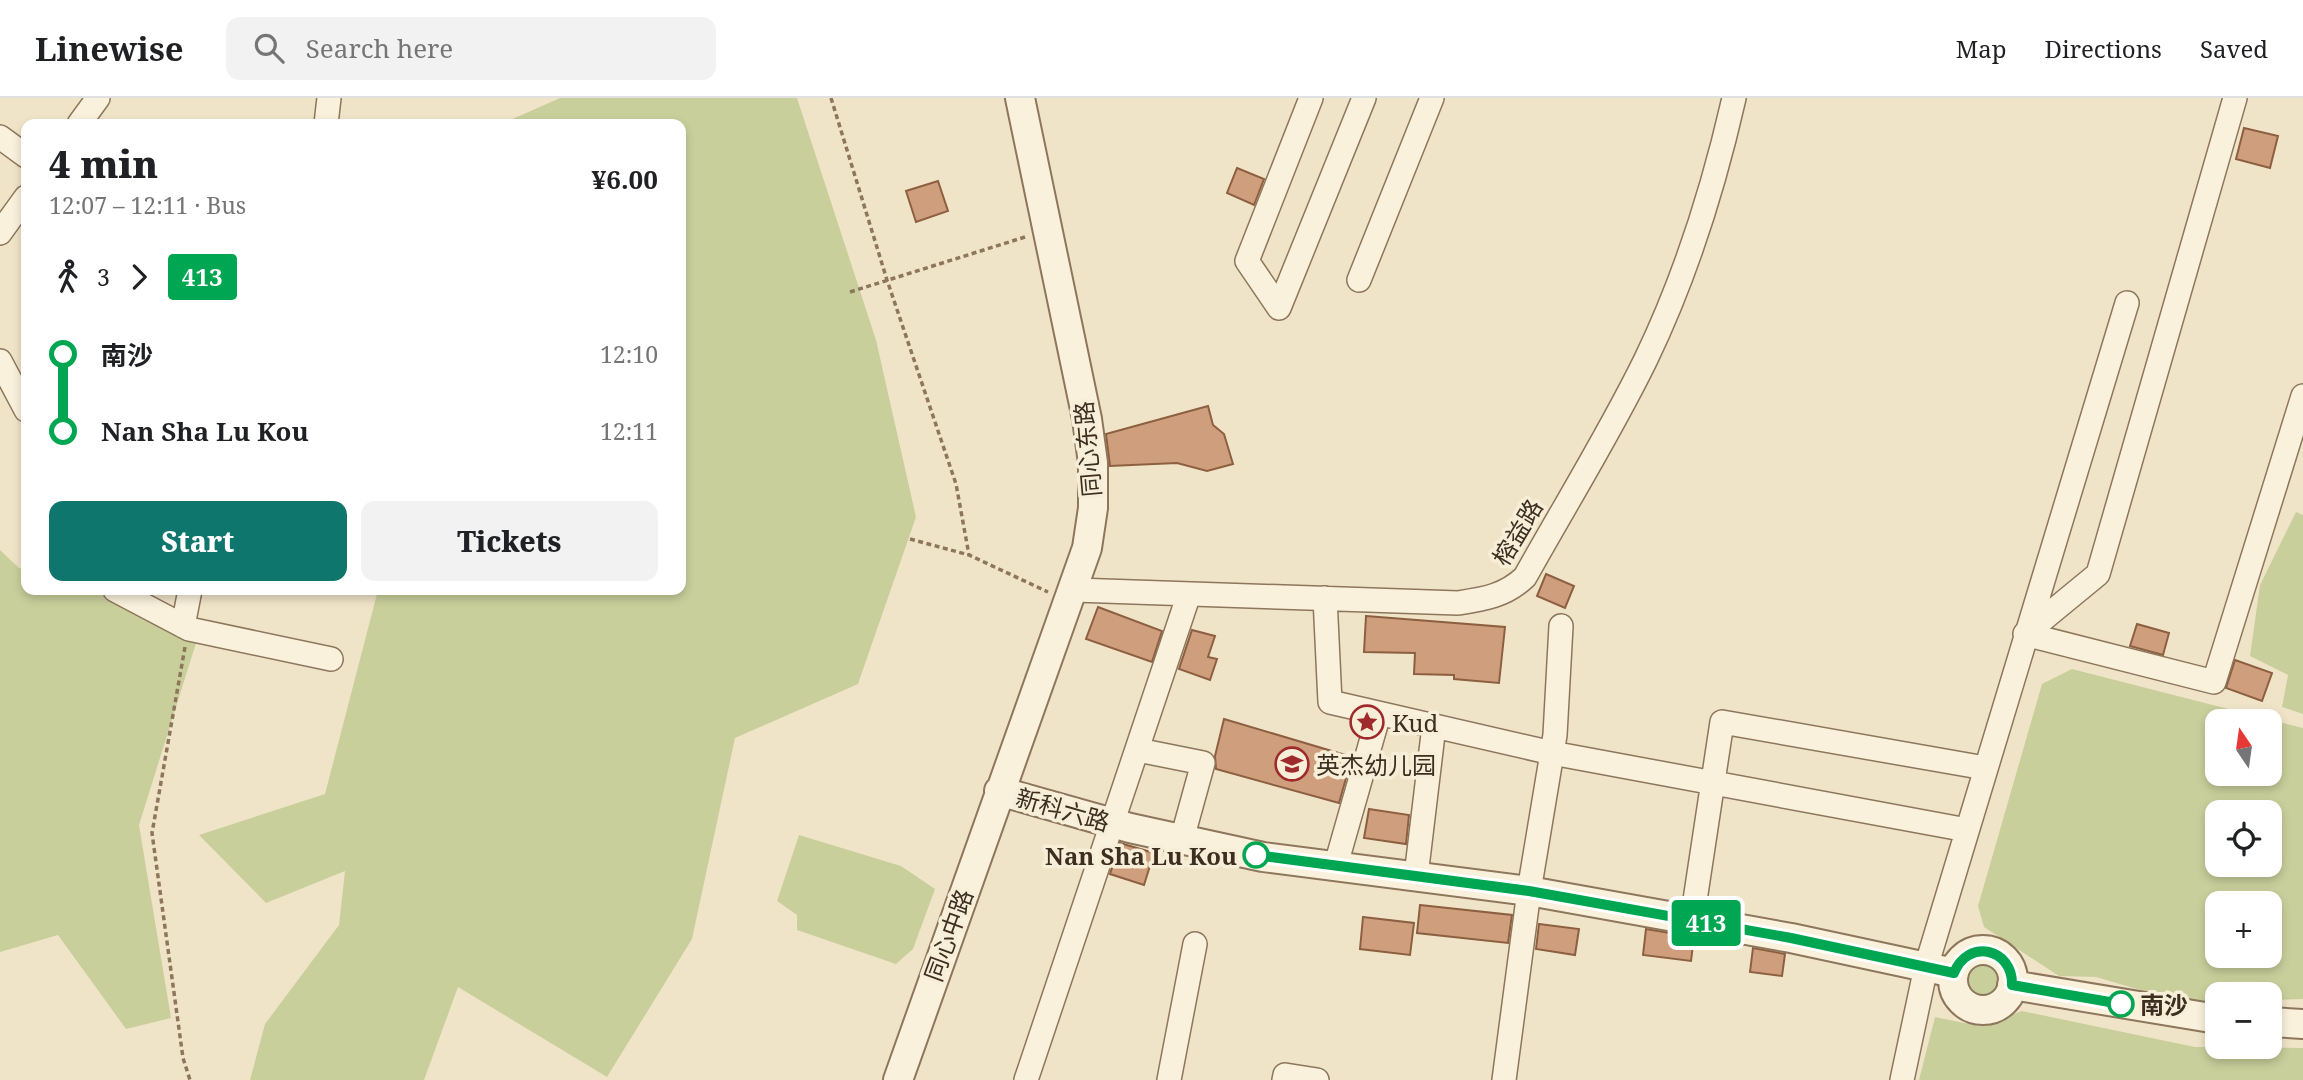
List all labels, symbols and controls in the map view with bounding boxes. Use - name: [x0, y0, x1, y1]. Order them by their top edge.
- search box: [226, 17, 716, 80]
- text: Linewise: [35, 26, 184, 71]
- icon: search: [250, 29, 288, 67]
- text: Search here: [306, 30, 453, 66]
- text: Map: [1956, 32, 2007, 65]
- text: Directions: [2045, 32, 2162, 65]
- text: Saved: [2200, 32, 2268, 65]
- text: 4 min: [49, 137, 158, 189]
- text: ¥6.00: [592, 161, 658, 197]
- text: 12:07 – 12:11 · Bus: [49, 189, 246, 221]
- icon: walk: [49, 258, 87, 296]
- icon: forward: [120, 258, 158, 296]
- text: 413: [182, 260, 223, 293]
- text: 3: [97, 261, 110, 293]
- text: 南沙: [101, 337, 153, 373]
- text: 12:10: [600, 338, 658, 370]
- street label: 同心东路: [1066, 400, 1108, 498]
- text: Nan Sha Lu Kou: [101, 413, 309, 449]
- text: 12:11: [600, 415, 658, 447]
- street label: 榕益路: [1484, 493, 1550, 571]
- button: Start: [49, 501, 347, 581]
- button: Tickets: [361, 501, 658, 581]
- place icon: Kud: [1348, 703, 1386, 741]
- place label: Kud: [1392, 706, 1439, 739]
- north arrow: [2205, 709, 2282, 786]
- map controls: [2205, 709, 2282, 1059]
- school or university icon: 英杰幼儿园: [1273, 745, 1311, 783]
- place label: 英杰幼儿园: [1316, 748, 1436, 781]
- street label: 新科六路: [1012, 780, 1114, 838]
- button: locate: [2205, 800, 2282, 877]
- place label: Nan Sha Lu Kou: [1045, 839, 1237, 872]
- marker: Nan Sha Lu Kou: [1243, 842, 1269, 868]
- street label: 同心中路: [916, 884, 980, 986]
- button: +: [2205, 891, 2282, 968]
- line badge: 413: [1666, 900, 1746, 946]
- text: 413: [1686, 906, 1726, 939]
- button: −: [2205, 982, 2282, 1059]
- place label: 南沙: [2140, 988, 2188, 1021]
- marker: 南沙: [2108, 991, 2134, 1017]

